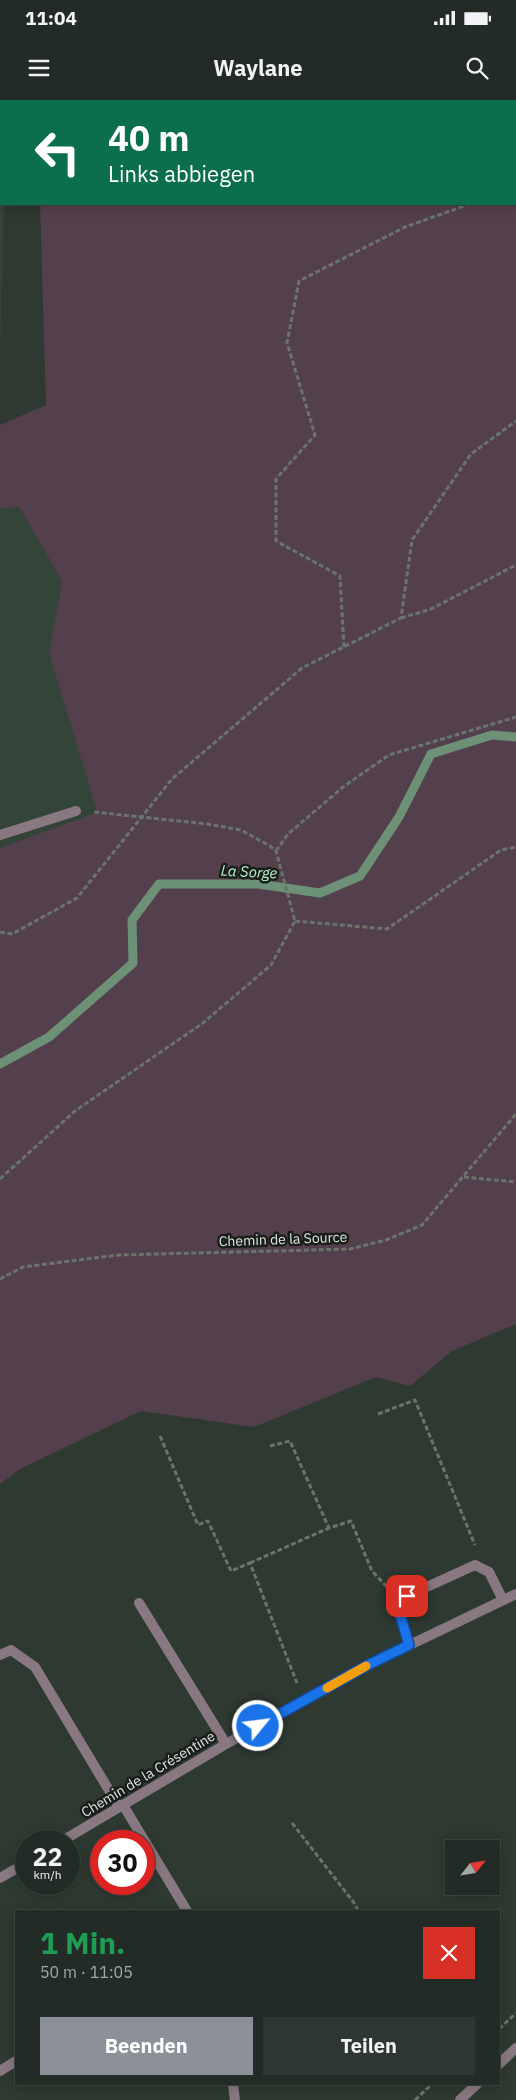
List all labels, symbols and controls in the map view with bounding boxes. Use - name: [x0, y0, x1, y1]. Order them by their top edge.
- text: 11:04: [25, 6, 77, 30]
- text: Waylane: [213, 53, 303, 82]
- icon: menu: [25, 54, 53, 82]
- icon: search: [463, 54, 491, 82]
- text: 40 m: [108, 115, 190, 161]
- icon: left: [25, 120, 90, 185]
- text: Links abbiegen: [108, 159, 255, 188]
- water label: La Sorge: [220, 861, 278, 882]
- street label: Chemin de la Source: [218, 1228, 348, 1250]
- pin: [386, 1575, 428, 1617]
- icon: arrive: [393, 1582, 421, 1610]
- position arrow: [231, 1699, 283, 1751]
- street label: Chemin de la Crésentine: [78, 1727, 218, 1821]
- speed limit sign: 30: [90, 1830, 155, 1895]
- text: 22: [32, 1840, 63, 1873]
- north arrow: [445, 1840, 500, 1895]
- map controls: [445, 1840, 500, 1895]
- text: km/h: [33, 1867, 62, 1882]
- text: 1 Min.: [40, 1923, 125, 1962]
- button: close: [423, 1927, 475, 1979]
- text: 50 m · 11:05: [40, 1962, 133, 1982]
- button: Beenden: [40, 2017, 253, 2075]
- button: Teilen: [263, 2017, 475, 2075]

